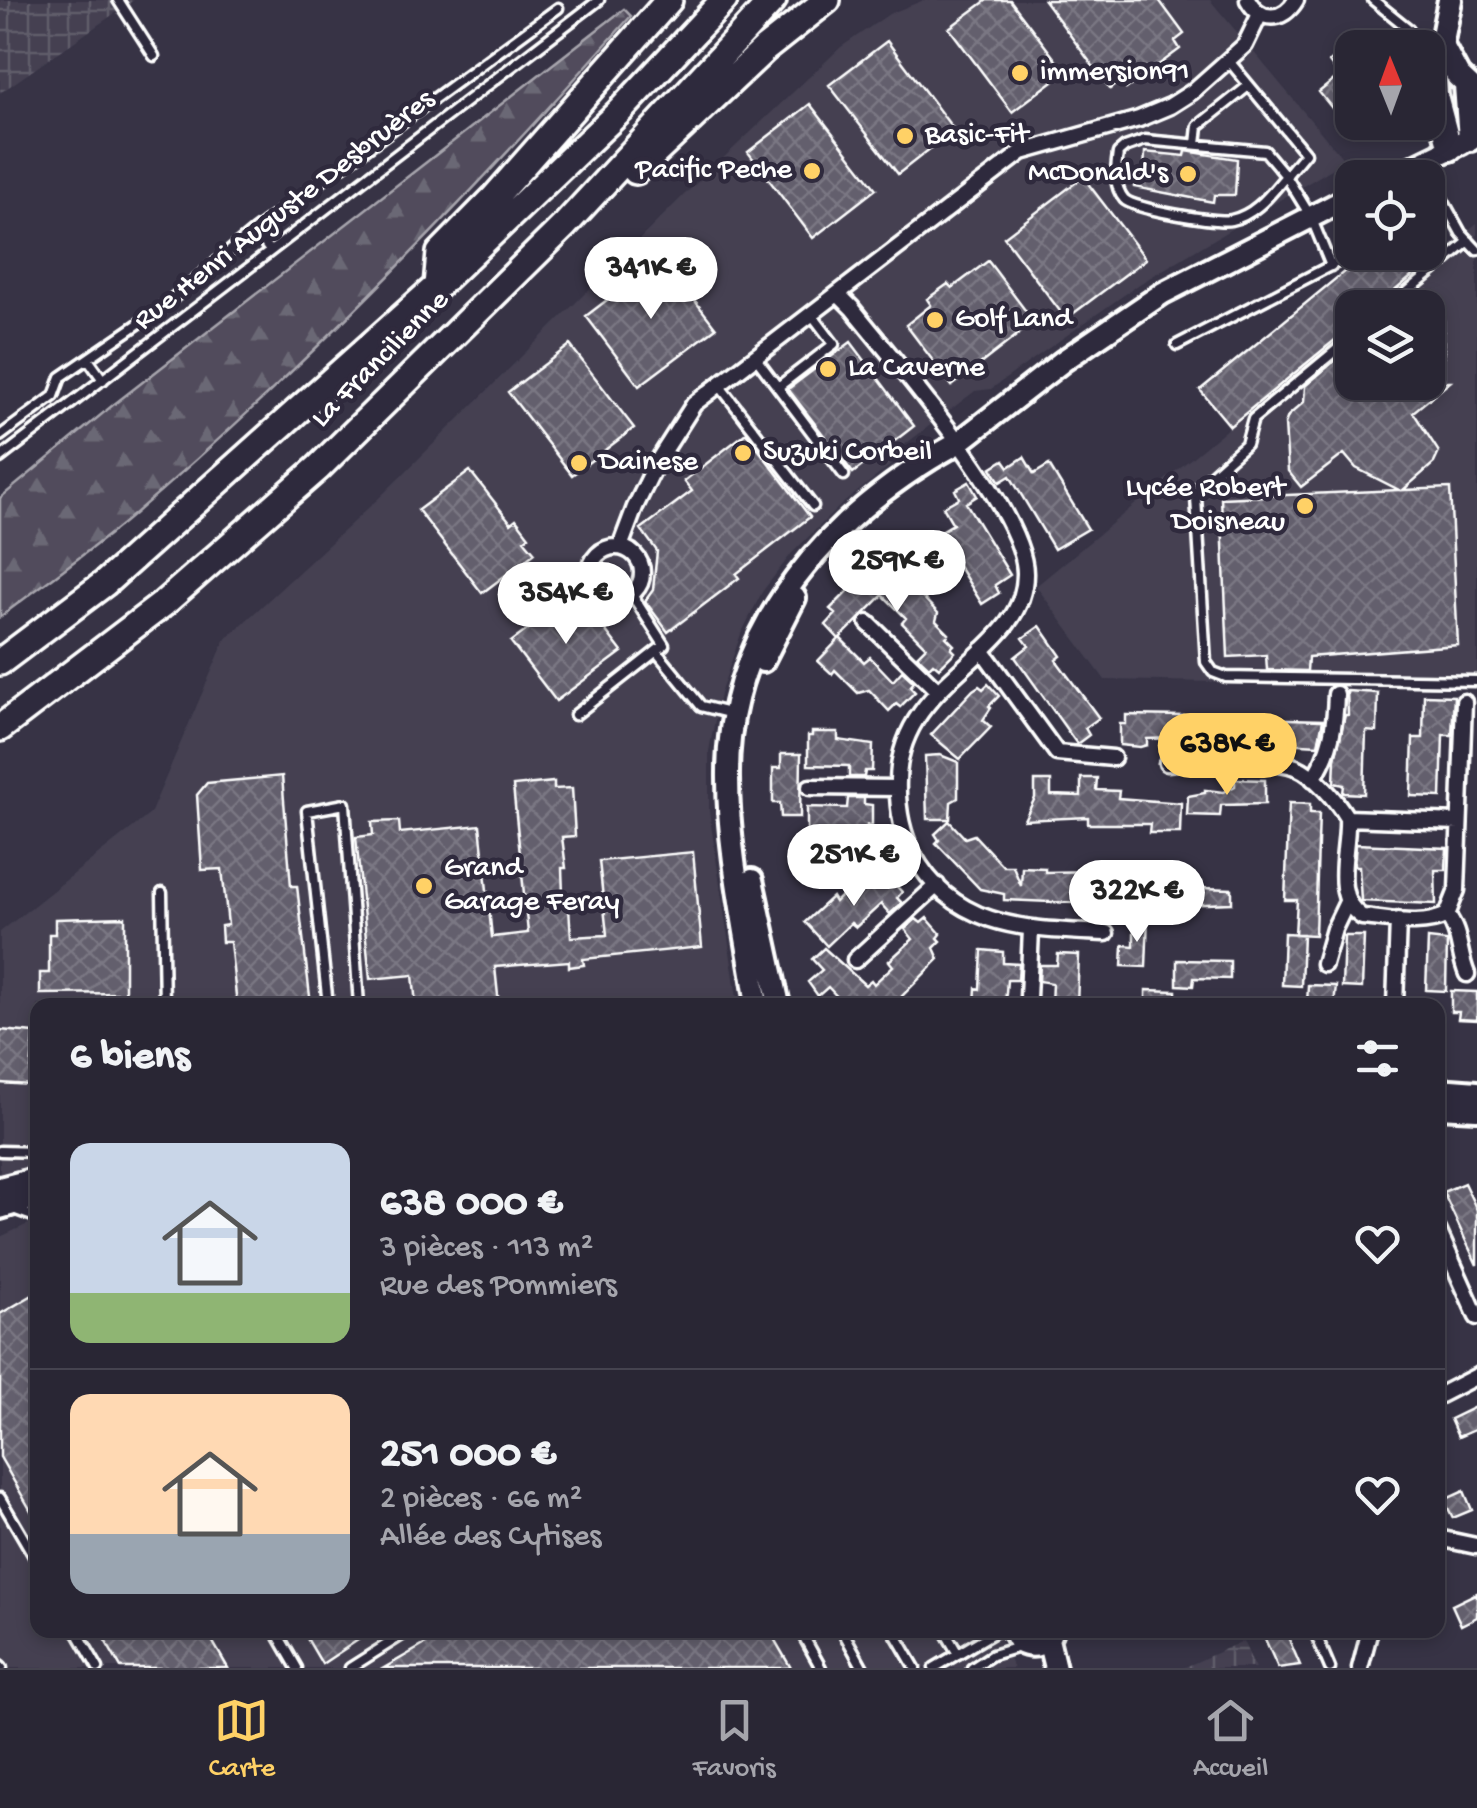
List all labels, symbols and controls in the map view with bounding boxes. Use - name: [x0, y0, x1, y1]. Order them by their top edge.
- north arrow: [1335, 30, 1445, 140]
- map controls: [1335, 30, 1445, 400]
- place label: immersion91: [1040, 56, 1190, 91]
- marker: immersion91: [1009, 62, 1031, 84]
- street label: Rue Henri Auguste Desbruères: [128, 82, 443, 339]
- place label: Basic-Fit: [924, 119, 1031, 154]
- marker: Basic-Fit: [894, 125, 916, 147]
- place label: Pacific Peche: [634, 154, 793, 189]
- place label: McDonald's: [1028, 157, 1169, 192]
- marker: Pacific Peche: [801, 160, 823, 182]
- button: locate: [1335, 160, 1445, 270]
- marker: McDonald's: [1177, 163, 1199, 185]
- pin: 341K €: [570, 237, 732, 322]
- text: 341K €: [607, 250, 695, 288]
- street label: La Francilienne: [305, 283, 458, 436]
- button: layers: [1335, 290, 1445, 400]
- place label: Golf Land: [955, 303, 1074, 338]
- marker: Golf Land: [924, 309, 946, 331]
- place label: La Caverne: [848, 352, 985, 387]
- marker: La Caverne: [817, 358, 839, 380]
- place label: Suzuki Corbeil: [763, 436, 932, 471]
- marker: Suzuki Corbeil: [732, 442, 754, 464]
- place label: Dainese: [597, 446, 698, 481]
- marker: Dainese: [568, 452, 590, 474]
- place label: Lycée Robert Doisneau: [1126, 472, 1288, 541]
- marker: Lycée Robert Doisneau: [1294, 495, 1316, 517]
- pin: 259K €: [816, 530, 978, 615]
- text: 259K €: [851, 543, 943, 581]
- pin: 354K €: [485, 562, 647, 647]
- text: 354K €: [520, 575, 612, 613]
- pin: 638K €: [1146, 713, 1308, 798]
- text: 638K €: [1180, 726, 1274, 764]
- pin: 251K €: [773, 824, 935, 909]
- text: 251K €: [809, 837, 899, 875]
- place label: Grand Garage Feray: [444, 852, 620, 921]
- pin: 322K €: [1056, 860, 1218, 945]
- text: 322K €: [1091, 873, 1183, 911]
- marker: Grand Garage Feray: [413, 875, 435, 897]
- icon: filters: [1350, 1031, 1405, 1086]
- text: 6 biens: [70, 1034, 190, 1083]
- text: 638 000 €: [380, 1181, 563, 1230]
- icon: home: [150, 1183, 270, 1303]
- icon: heart: [1350, 1216, 1405, 1271]
- text: 3 pièces · 113 m²: [380, 1230, 593, 1268]
- text: Rue des Pommiers: [380, 1268, 617, 1306]
- text: 251 000 €: [380, 1432, 556, 1481]
- icon: home: [150, 1434, 270, 1554]
- icon: heart: [1350, 1467, 1405, 1522]
- text: 2 pièces · 66 m²: [380, 1481, 582, 1519]
- text: Allée des Cytises: [380, 1519, 601, 1557]
- tab: Carte: [209, 1693, 275, 1786]
- tab: Favoris: [693, 1693, 776, 1786]
- tab: Accueil: [1193, 1693, 1268, 1786]

